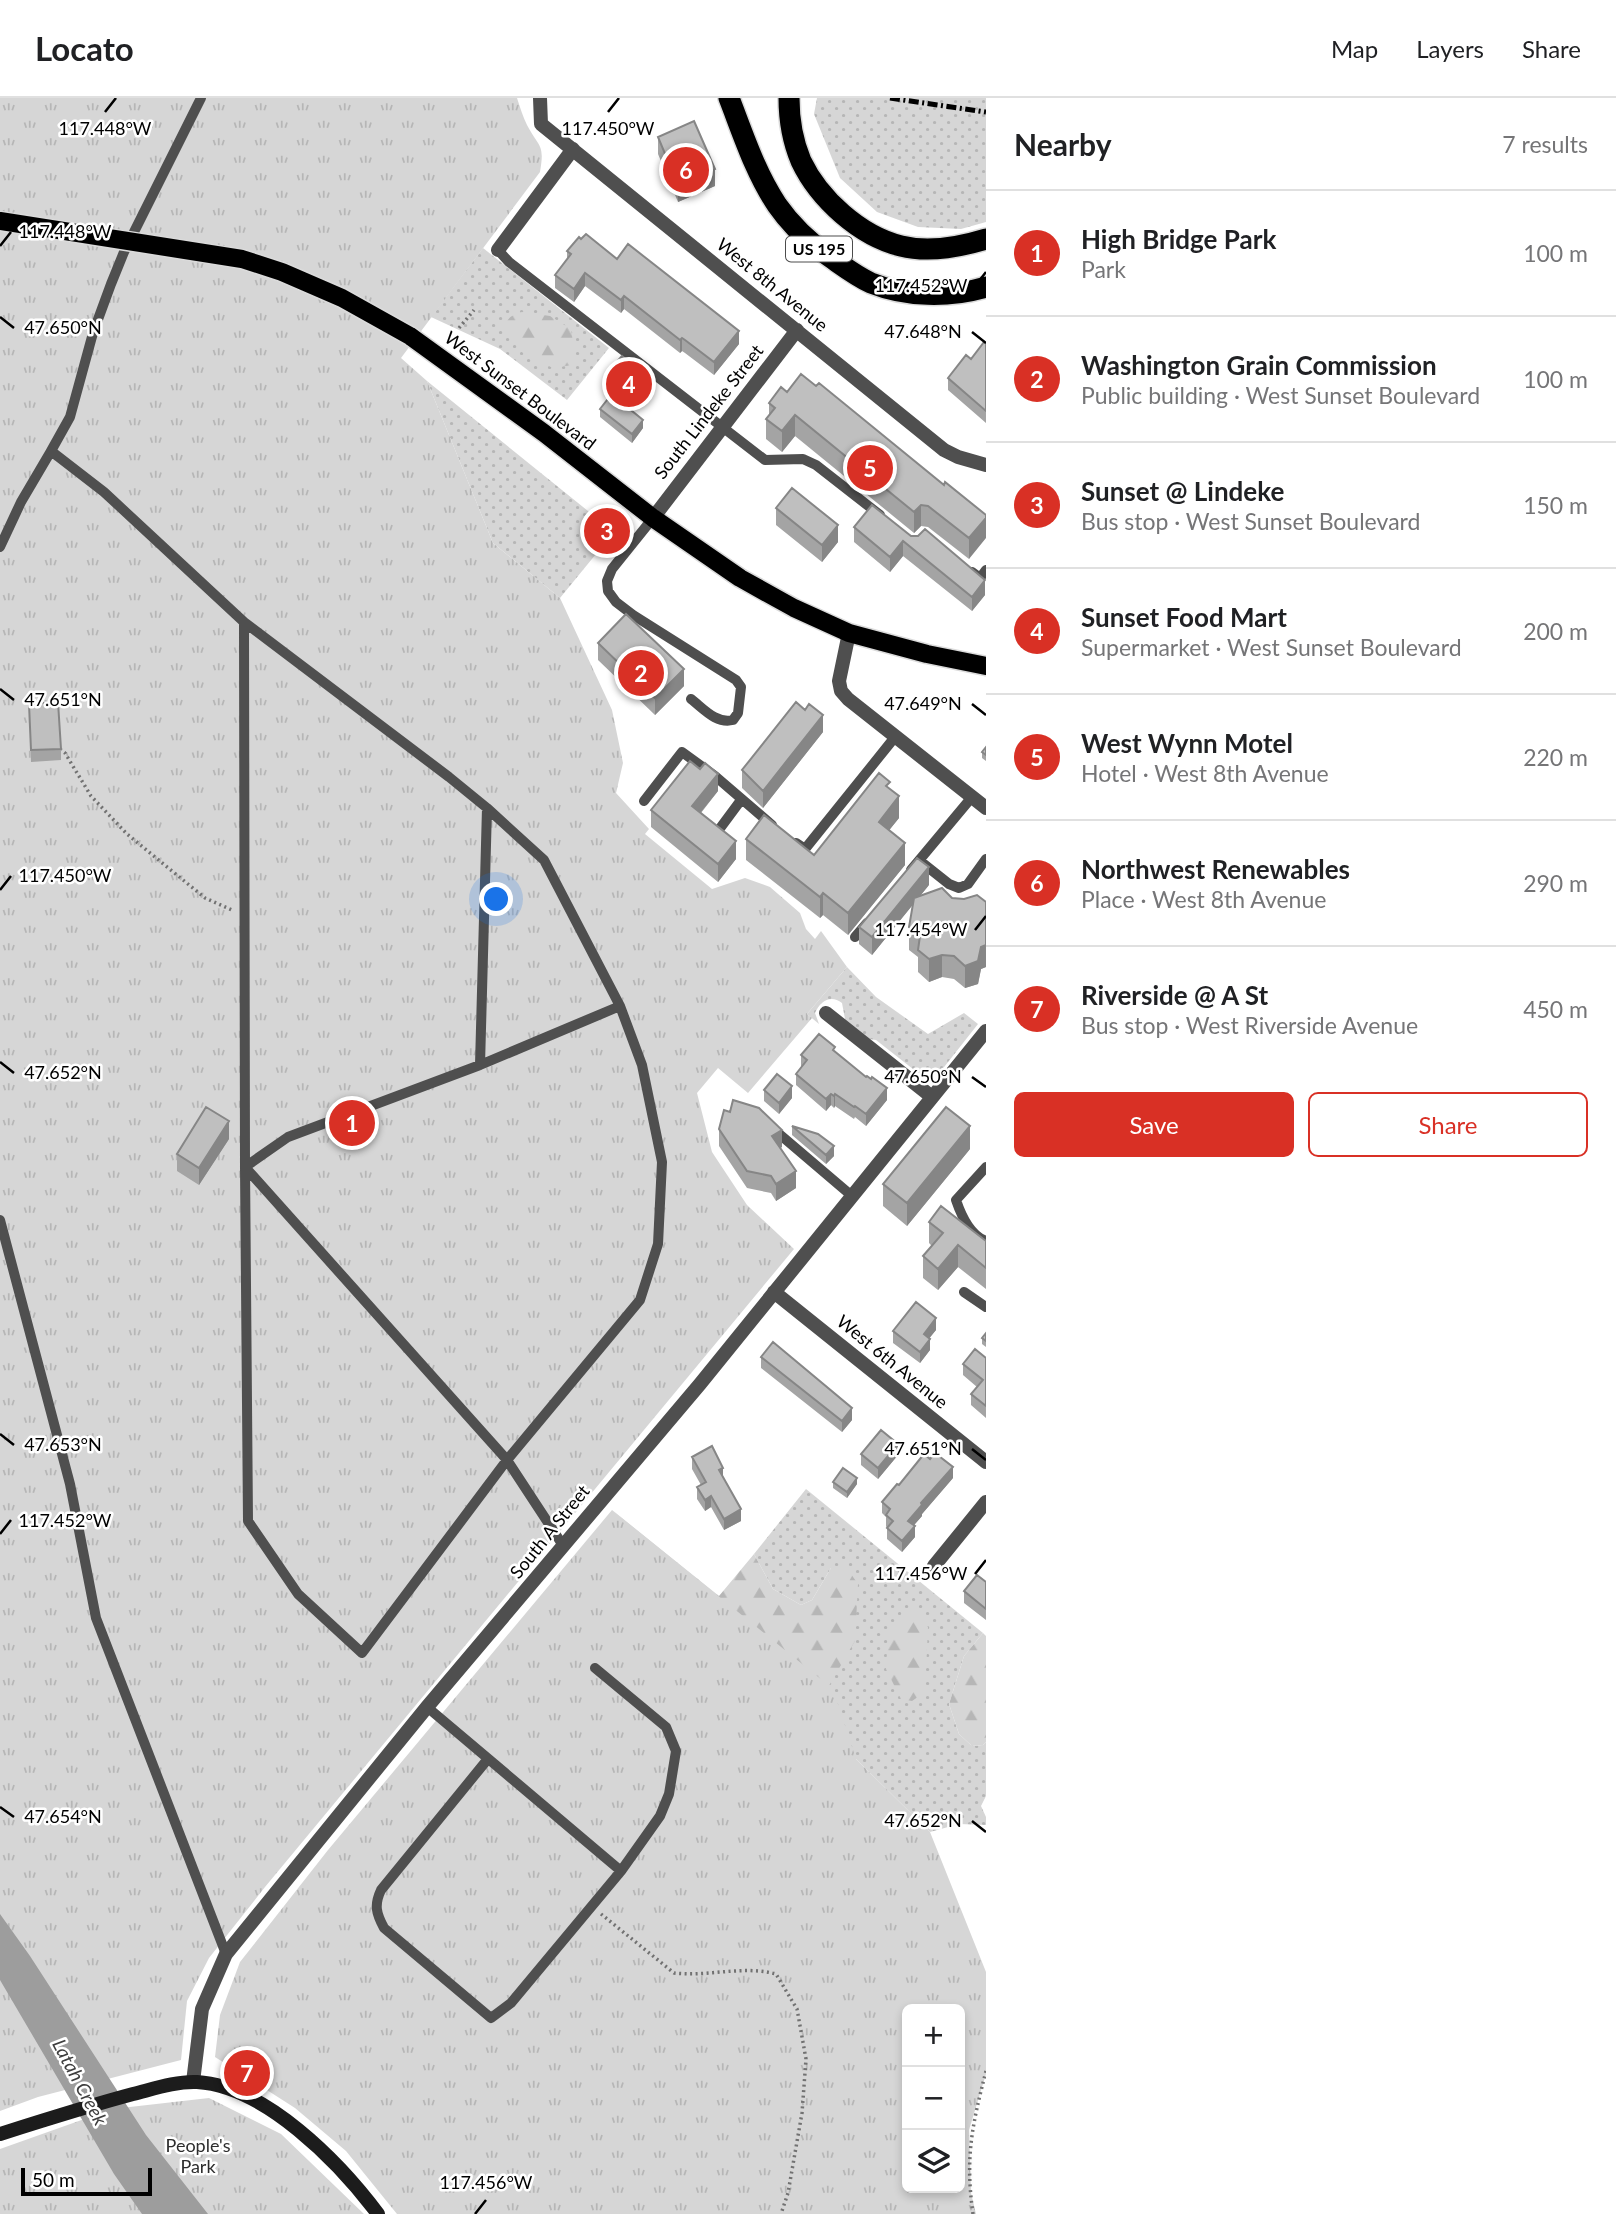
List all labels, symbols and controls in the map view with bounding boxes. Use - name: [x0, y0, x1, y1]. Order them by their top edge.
- text: Locato: [35, 28, 134, 68]
- text: Map: [1331, 34, 1378, 63]
- text: Layers: [1416, 34, 1484, 63]
- text: Share: [1522, 34, 1581, 63]
- text: 117.448°W: [59, 117, 152, 139]
- text: 117.450°W: [562, 117, 655, 139]
- text: Nearby: [1014, 126, 1112, 162]
- text: 7 results: [1502, 130, 1588, 158]
- pin: 6: [663, 144, 709, 196]
- text: 117.448°W: [19, 220, 112, 242]
- text: High Bridge Park: [1081, 223, 1276, 255]
- street label: West 8th Avenue: [713, 233, 833, 336]
- road number: US 195: [786, 237, 852, 262]
- text: 1: [1030, 239, 1044, 267]
- text: 100 m: [1523, 239, 1588, 267]
- text: Park: [1081, 255, 1126, 283]
- text: 117.452°W: [875, 274, 968, 296]
- text: 47.650°N: [24, 316, 102, 338]
- text: 47.648°N: [884, 320, 962, 342]
- street label: West Sunset Boulevard: [441, 326, 601, 454]
- street label: South Lindeke Street: [649, 339, 768, 483]
- text: Washington Grain Commission: [1081, 349, 1437, 381]
- pin: 4: [606, 358, 652, 410]
- text: 2: [1030, 365, 1044, 393]
- text: 100 m: [1523, 365, 1588, 393]
- text: Public building · West Sunset Boulevard: [1081, 381, 1480, 409]
- pin: 5: [847, 442, 893, 494]
- text: Sunset @ Lindeke: [1081, 475, 1284, 507]
- text: 3: [1030, 491, 1044, 519]
- text: 150 m: [1523, 491, 1588, 519]
- pin: 3: [584, 505, 630, 557]
- text: Bus stop · West Sunset Boulevard: [1081, 507, 1420, 535]
- text: Sunset Food Mart: [1081, 601, 1287, 633]
- text: 4: [1030, 617, 1044, 645]
- text: 200 m: [1523, 617, 1588, 645]
- text: Supermarket · West Sunset Boulevard: [1081, 633, 1462, 661]
- pin: 2: [618, 647, 664, 699]
- text: 47.651°N: [24, 688, 102, 710]
- text: 47.649°N: [884, 692, 962, 714]
- text: West Wynn Motel: [1081, 727, 1293, 759]
- text: 5: [1030, 743, 1044, 771]
- text: 220 m: [1523, 743, 1588, 771]
- text: Hotel · West 8th Avenue: [1081, 759, 1329, 787]
- text: Northwest Renewables: [1081, 853, 1350, 885]
- text: 117.450°W: [19, 864, 112, 886]
- text: 6: [1030, 869, 1044, 897]
- text: 290 m: [1523, 869, 1588, 897]
- your location: [479, 882, 513, 916]
- text: Place · West 8th Avenue: [1081, 885, 1326, 913]
- text: 117.454°W: [875, 918, 968, 940]
- text: Riverside @ A St: [1081, 979, 1268, 1011]
- text: 7: [1030, 995, 1044, 1023]
- text: 450 m: [1523, 995, 1588, 1023]
- text: Bus stop · West Riverside Avenue: [1081, 1011, 1418, 1039]
- text: 47.652°N: [24, 1061, 102, 1083]
- text: 47.650°N: [884, 1065, 962, 1087]
- button: Save: [1014, 1092, 1294, 1157]
- button: Share: [1308, 1092, 1588, 1157]
- pin: 1: [329, 1097, 375, 1149]
- street label: West 6th Avenue: [833, 1310, 953, 1413]
- text: 47.653°N: [24, 1433, 102, 1455]
- text: 47.651°N: [884, 1437, 962, 1459]
- street label: South A Street: [505, 1480, 594, 1583]
- text: 117.452°W: [19, 1509, 112, 1531]
- text: 117.456°W: [875, 1562, 968, 1584]
- text: 47.654°N: [24, 1805, 102, 1827]
- text: 47.652°N: [884, 1809, 962, 1831]
- map controls: [902, 2004, 965, 2193]
- button: +: [902, 2004, 965, 2067]
- water label: Latah Creek: [48, 2035, 113, 2130]
- pin: 7: [224, 2047, 270, 2099]
- button: −: [902, 2067, 965, 2130]
- button: layers: [902, 2130, 965, 2193]
- park label: People's Park: [166, 2134, 231, 2177]
- scale bar: [21, 2165, 152, 2197]
- text: 50 m: [32, 2168, 75, 2191]
- text: 117.456°W: [440, 2171, 533, 2193]

